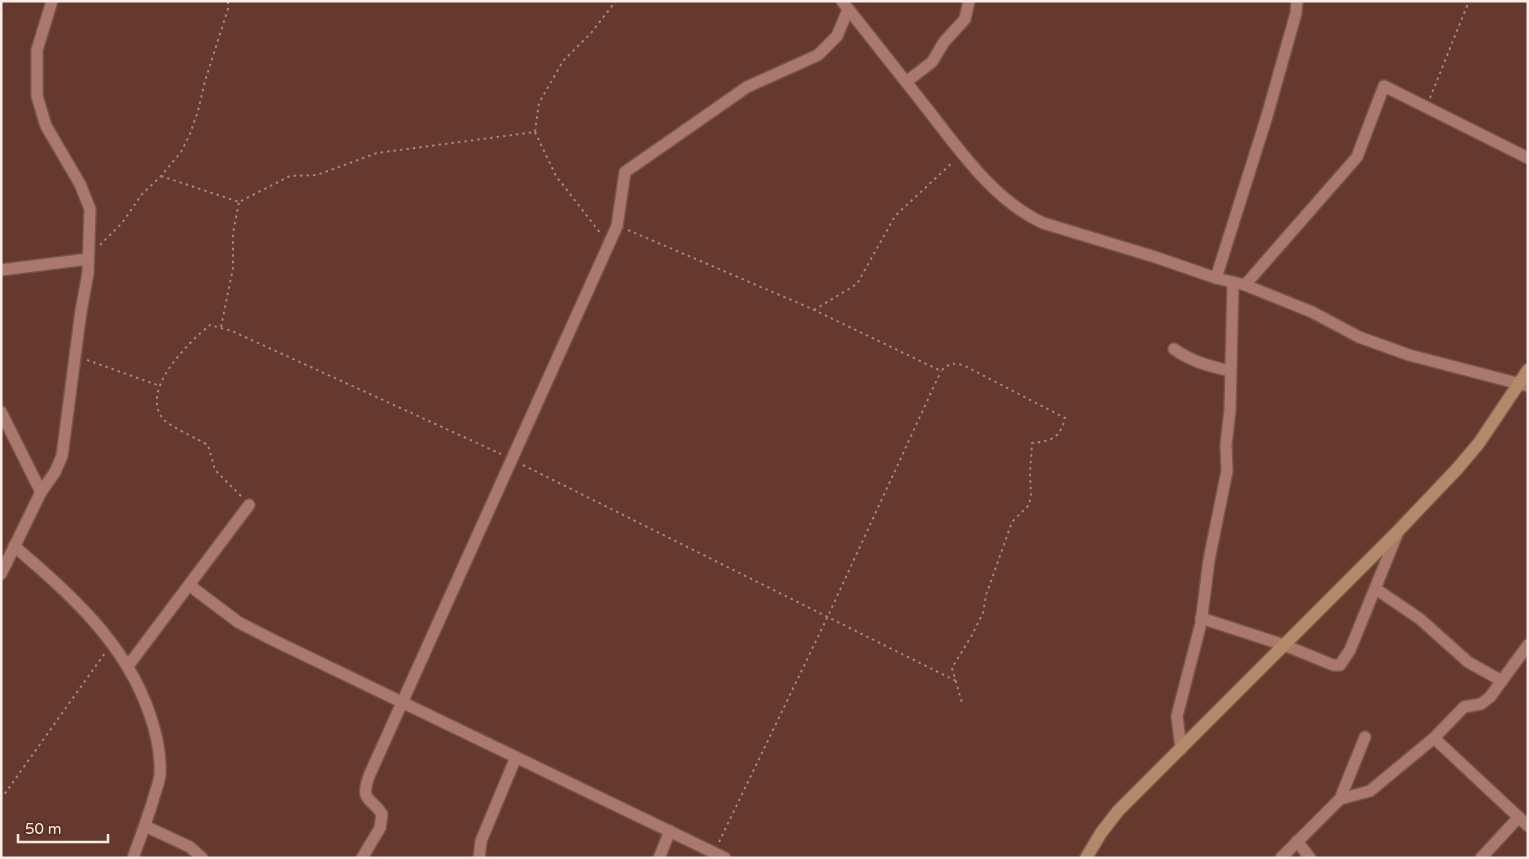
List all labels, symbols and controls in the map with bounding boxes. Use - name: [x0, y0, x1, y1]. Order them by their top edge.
- scale bar: [18, 812, 108, 844]
- text: 50 m: [25, 820, 62, 838]

